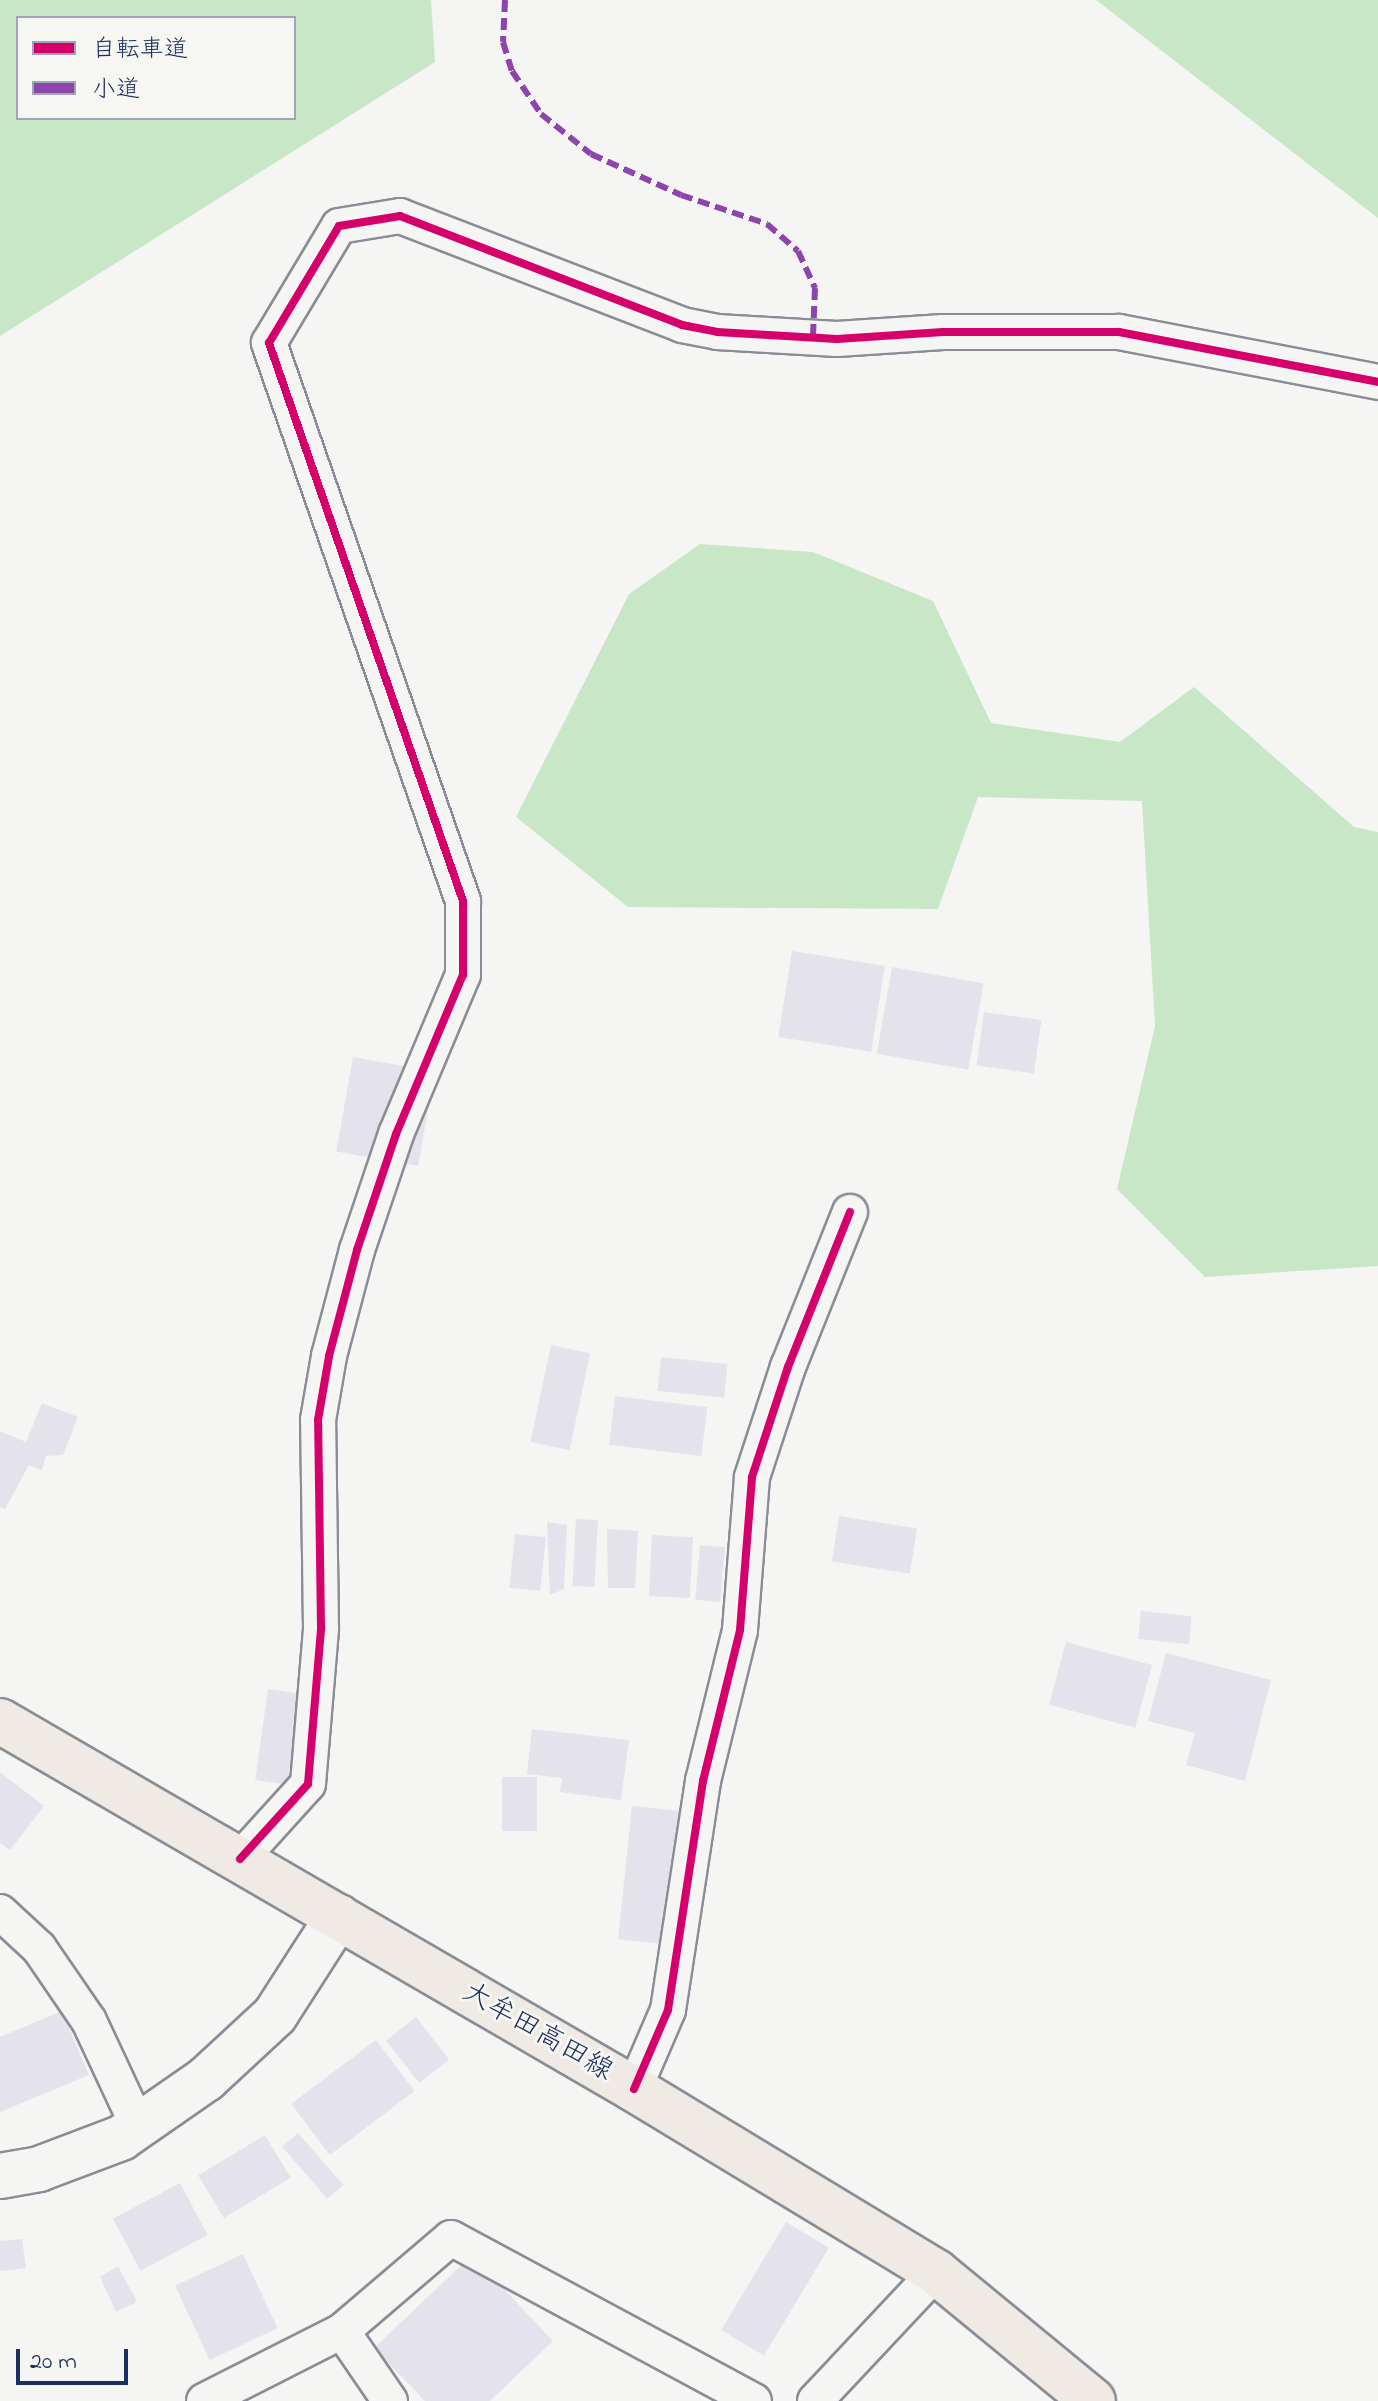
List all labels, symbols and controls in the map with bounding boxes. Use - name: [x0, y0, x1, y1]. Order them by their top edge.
- legend: [16, 16, 296, 120]
- text: 自転車道: [92, 33, 188, 68]
- text: 小道: [92, 73, 140, 108]
- street label: 大牟田高田線: [456, 1976, 618, 2090]
- scale bar: [20, 2333, 132, 2383]
- text: 20 m: [30, 2345, 77, 2380]

